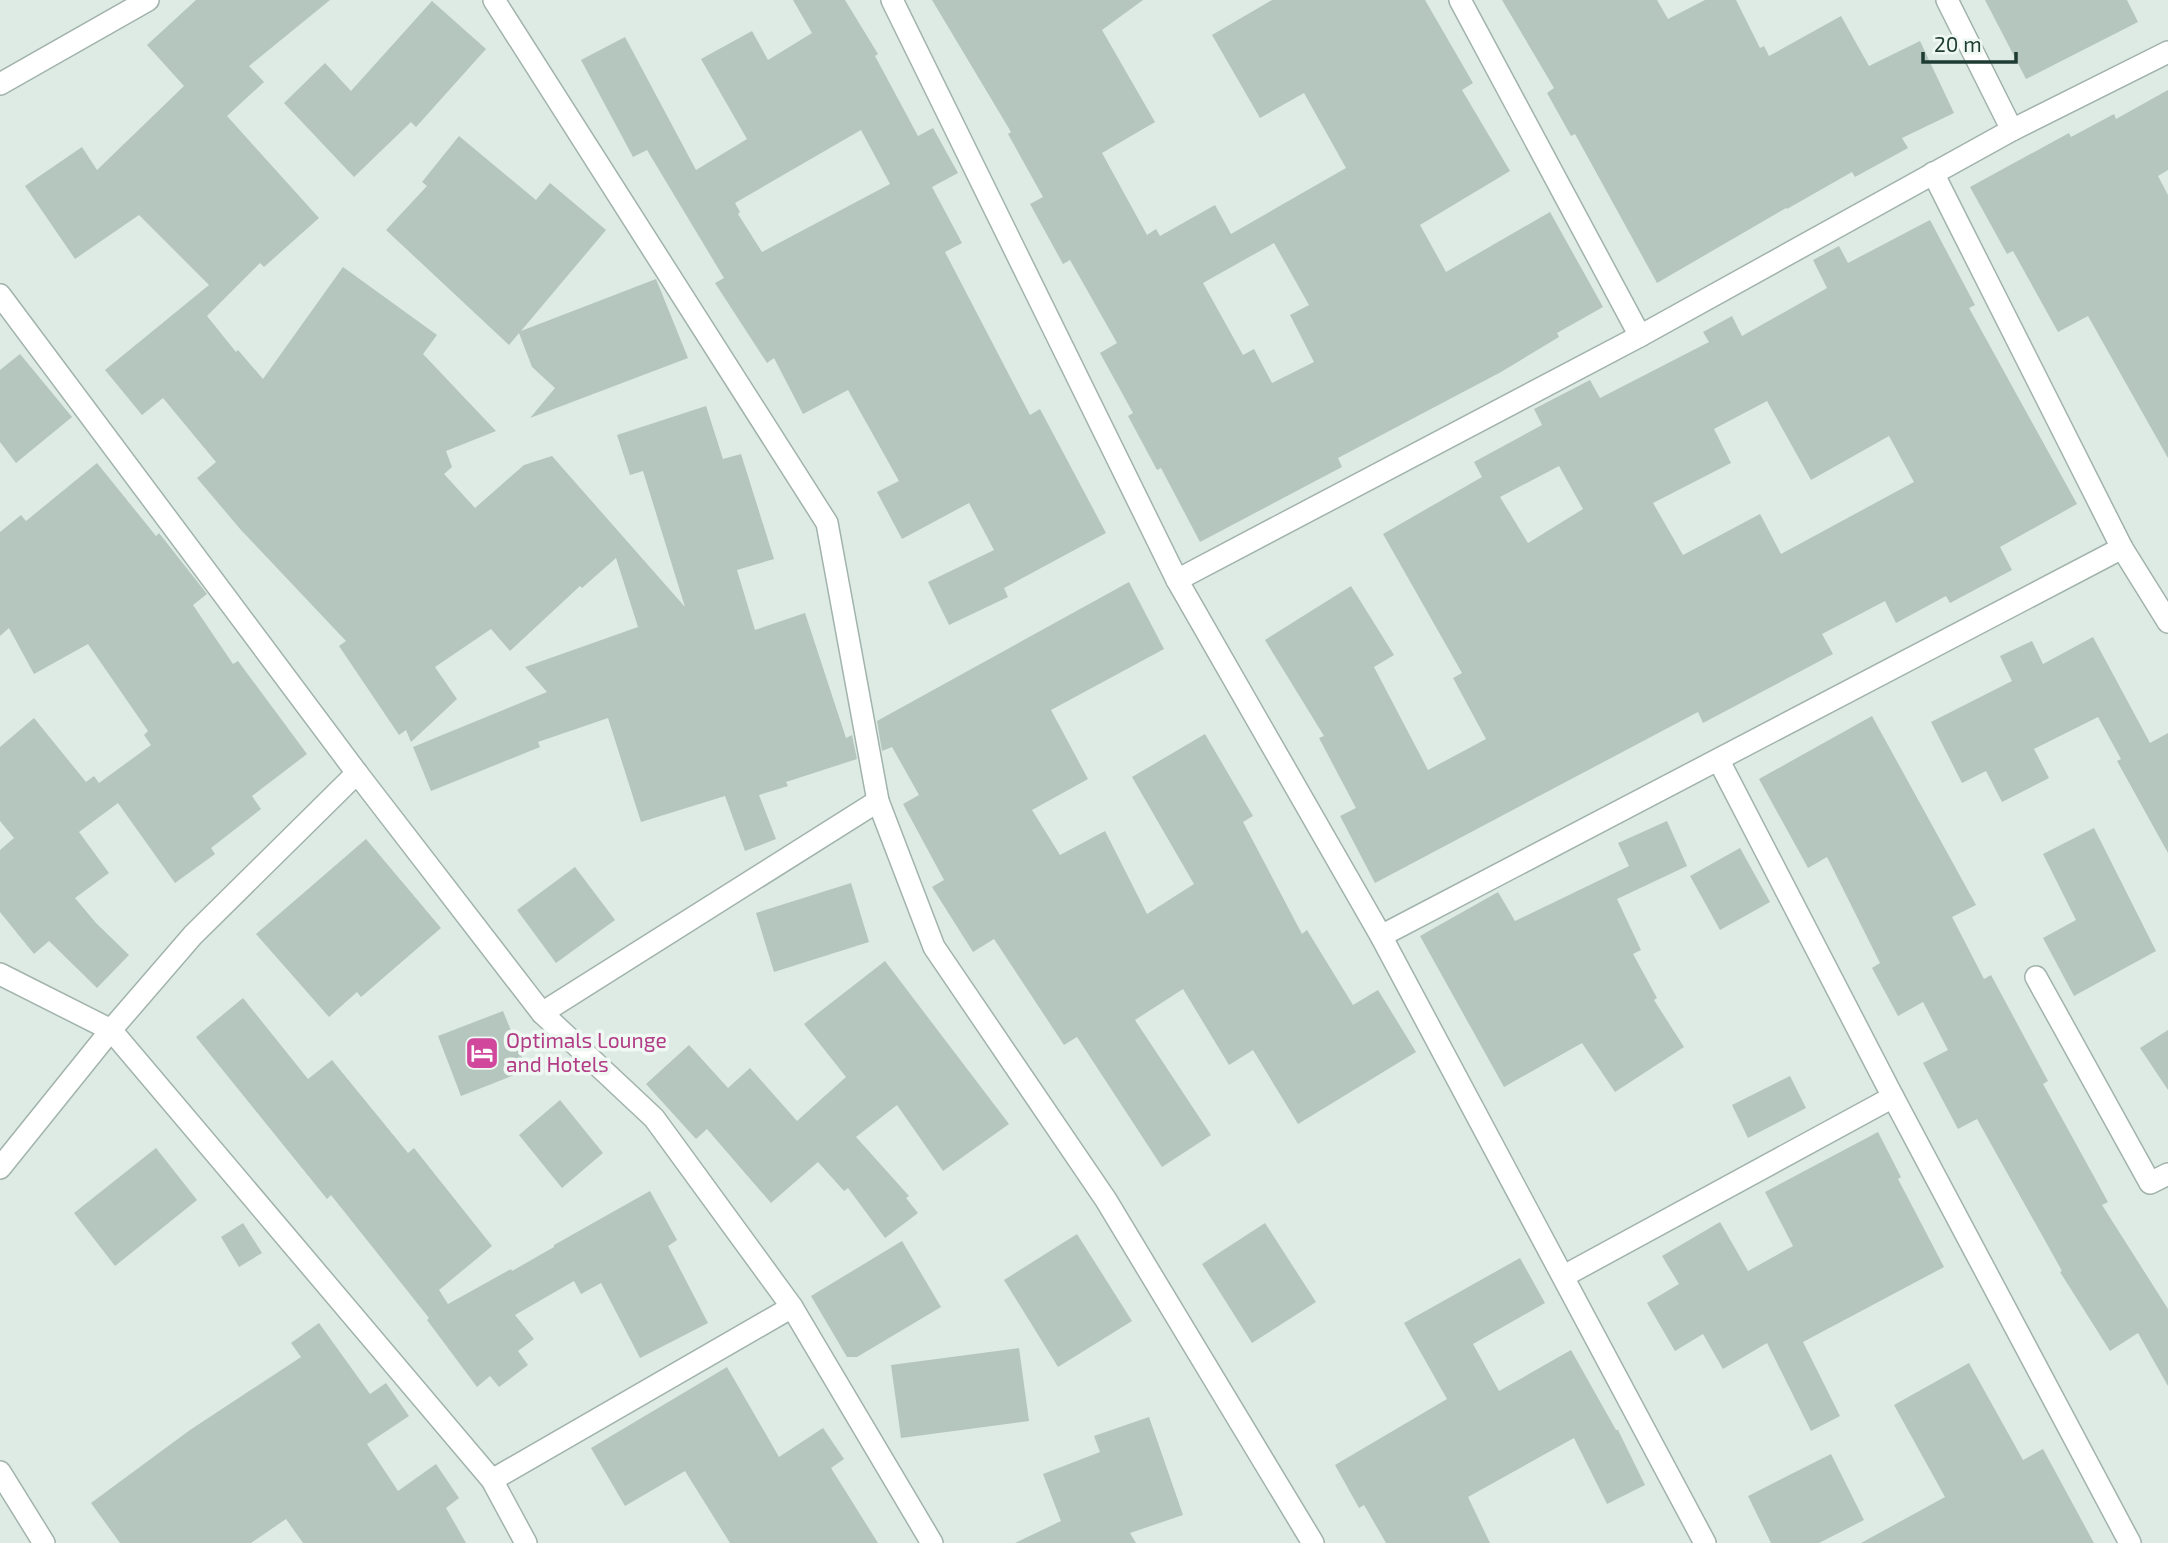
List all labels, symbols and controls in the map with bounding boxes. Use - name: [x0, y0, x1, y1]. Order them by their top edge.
- scale bar: [1923, 21, 2016, 65]
- text: 20 m: [1934, 31, 1982, 56]
- place label: Optimals Lounge and Hotels: [506, 1027, 667, 1076]
- hotel icon: Optimals Lounge and Hotels: [463, 1034, 501, 1072]

